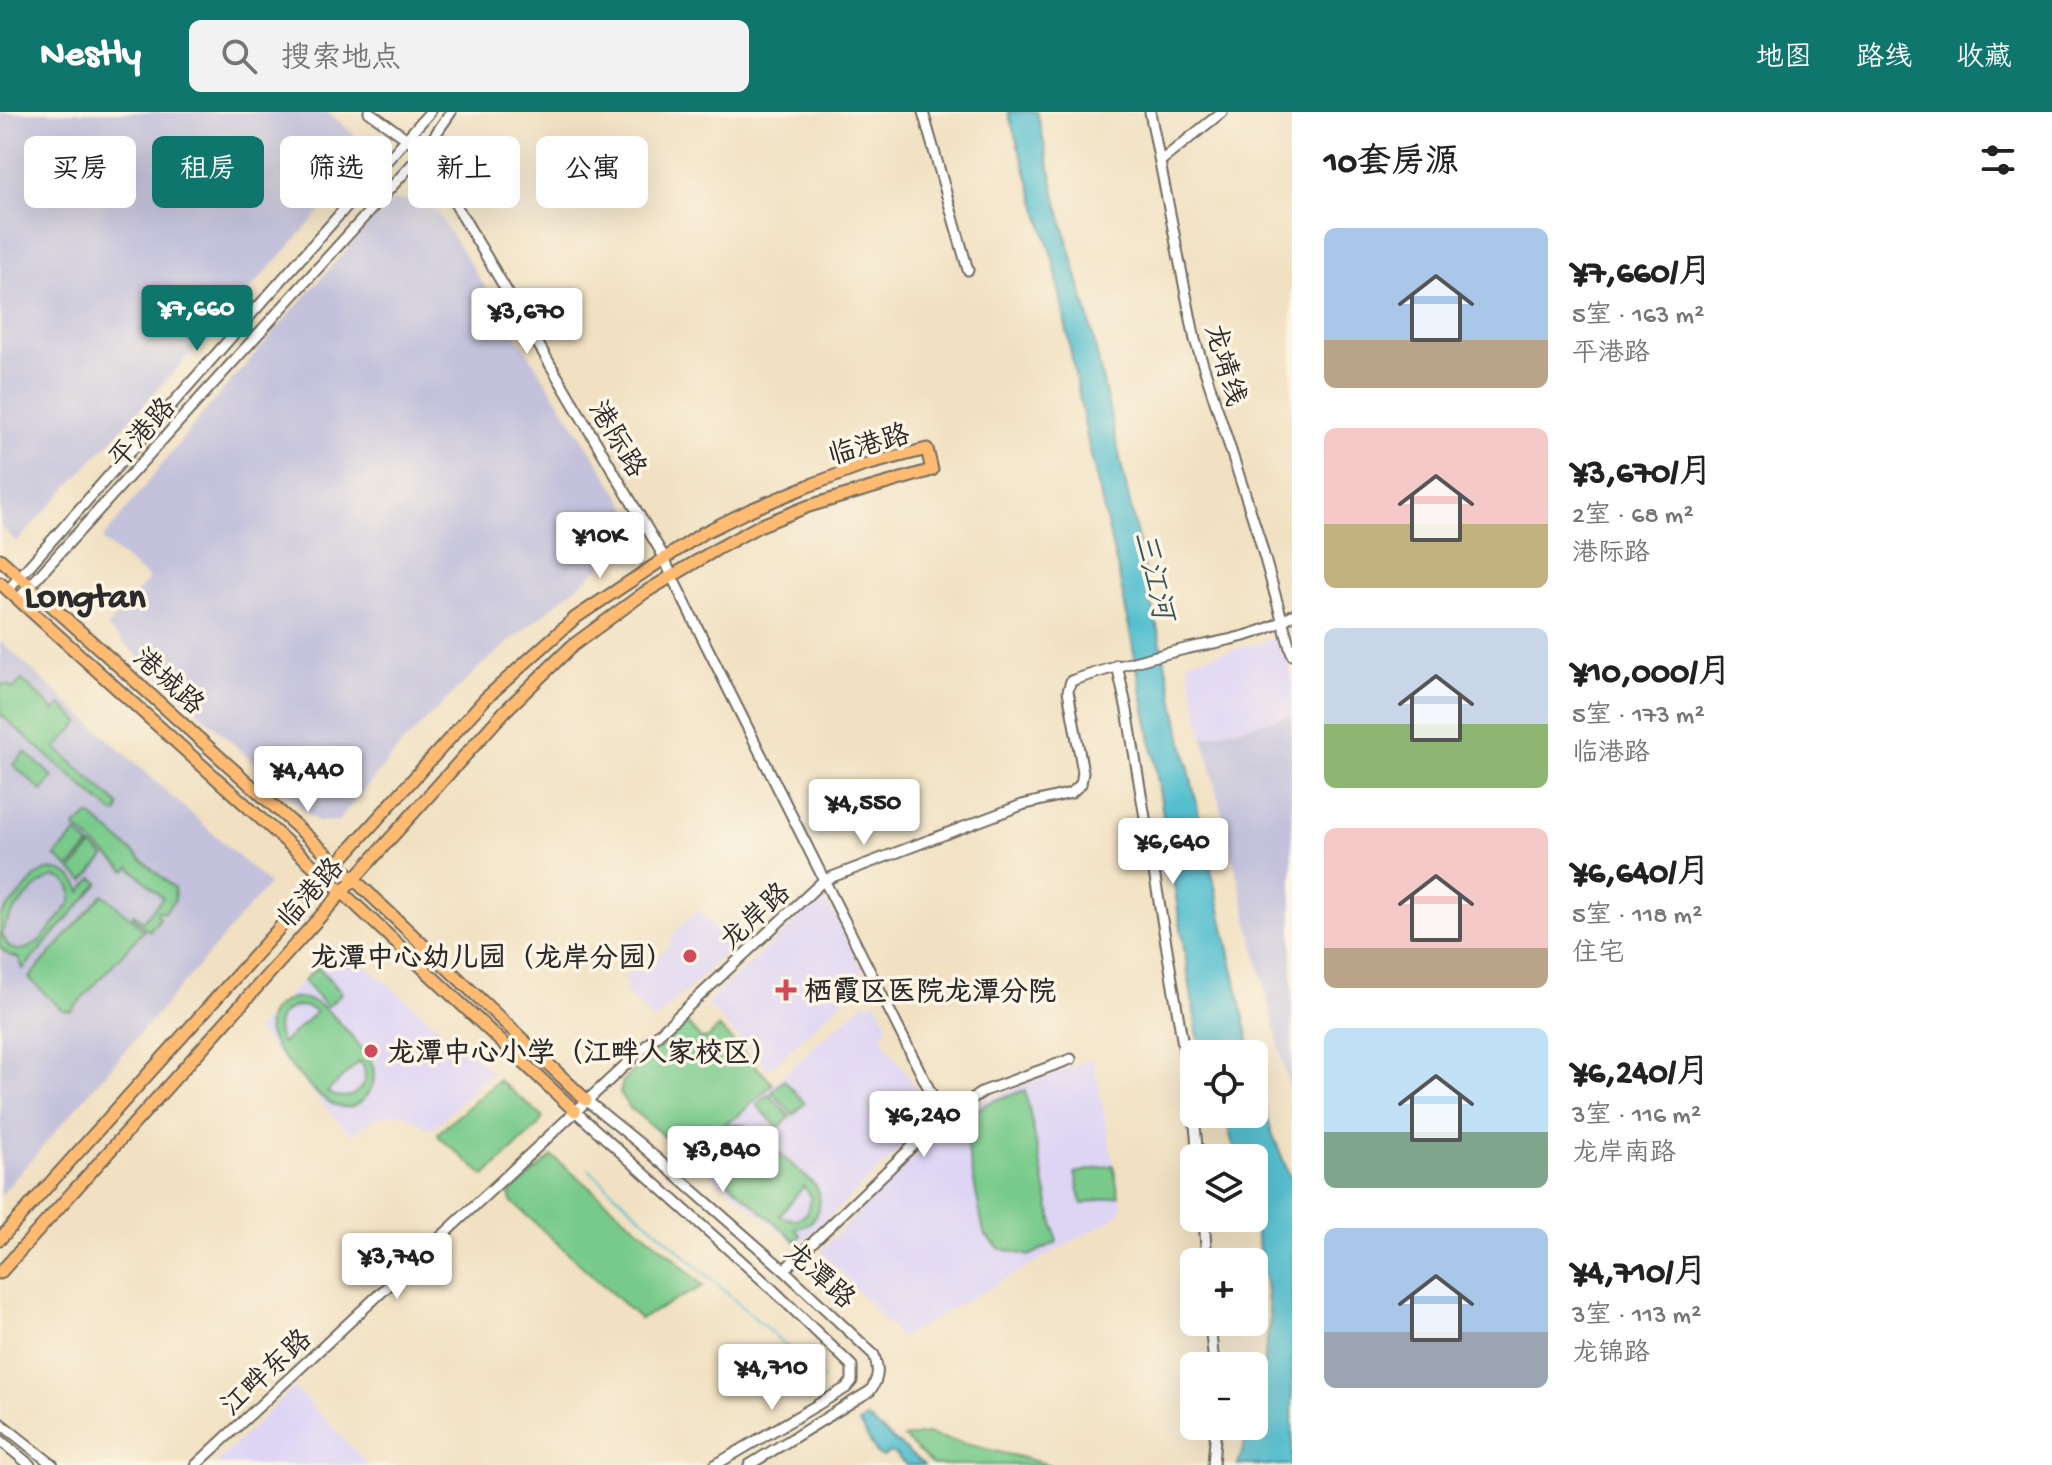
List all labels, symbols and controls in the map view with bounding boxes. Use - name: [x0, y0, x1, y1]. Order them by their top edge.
- search box: [189, 20, 749, 92]
- text: Nestly: [40, 34, 141, 78]
- icon: search: [217, 34, 261, 78]
- text: 搜索地点: [281, 43, 401, 78]
- text: 地图: [1756, 43, 1812, 76]
- text: 路线: [1856, 43, 1912, 76]
- text: 收藏: [1956, 43, 2012, 76]
- chip: 买房: [24, 136, 136, 208]
- chip: 租房: [152, 136, 264, 208]
- chip: 筛选: [280, 136, 392, 208]
- chip: 新上: [408, 136, 520, 208]
- chip: 公寓: [536, 136, 648, 208]
- icon: filters: [1976, 138, 2020, 182]
- text: 10套房源: [1324, 145, 1459, 185]
- text: ¥7,660/月: [1572, 255, 1712, 295]
- icon: home: [1388, 260, 1484, 356]
- pin: ¥7,660: [132, 285, 262, 353]
- pin: ¥3,670: [462, 288, 592, 356]
- text: ¥7,660: [160, 295, 234, 326]
- text: ¥3,670: [489, 298, 565, 329]
- text: 5室 · 163 m²: [1572, 302, 1704, 333]
- street label: 龙靖线: [1195, 320, 1251, 410]
- text: 平港路: [1572, 340, 1650, 371]
- street label: 平港路: [102, 391, 185, 477]
- street label: 港际路: [579, 395, 653, 485]
- street label: 临港路: [824, 418, 914, 475]
- text: ¥3,670/月: [1572, 455, 1712, 495]
- icon: home: [1388, 460, 1484, 556]
- text: 2室 · 68 m²: [1572, 502, 1694, 533]
- pin: ¥10K: [553, 512, 647, 580]
- text: ¥10K: [574, 522, 626, 553]
- water label: 三江河: [1123, 528, 1179, 629]
- text: 港际路: [1572, 540, 1650, 571]
- district label: Longtan: [24, 578, 147, 621]
- street label: 港城路: [125, 641, 211, 724]
- text: ¥10,000/月: [1572, 655, 1732, 695]
- icon: home: [1388, 660, 1484, 756]
- text: 5室 · 173 m²: [1572, 702, 1705, 733]
- text: 临港路: [1572, 740, 1650, 771]
- pin: ¥4,440: [243, 746, 373, 814]
- text: ¥4,440: [272, 756, 344, 787]
- pin: ¥4,550: [799, 779, 929, 847]
- text: ¥4,550: [827, 789, 901, 820]
- pin: ¥6,640: [1108, 818, 1238, 886]
- text: ¥6,640: [1136, 828, 1210, 859]
- street label: 临港路: [270, 851, 353, 937]
- text: ¥6,640/月: [1572, 855, 1710, 895]
- icon: home: [1388, 860, 1484, 956]
- street label: 龙岸路: [714, 876, 799, 959]
- text: 5室 · 118 m²: [1572, 902, 1702, 933]
- text: 住宅: [1572, 940, 1624, 971]
- place label: 龙潭中心幼儿园（龙岸分园）: [310, 942, 674, 977]
- marker: 龙潭中心幼儿园（龙岸分园）: [681, 947, 699, 965]
- place label: 栖霞区医院龙潭分院: [804, 976, 1056, 1011]
- marker: 栖霞区医院龙潭分院: [775, 979, 797, 1001]
- place label: 龙潭中心小学（江畔人家校区）: [387, 1037, 779, 1072]
- map controls: [1180, 1040, 1268, 1440]
- button: locate: [1180, 1040, 1268, 1128]
- marker: 龙潭中心小学（江畔人家校区）: [362, 1042, 380, 1060]
- text: ¥6,240/月: [1572, 1055, 1710, 1095]
- icon: home: [1388, 1060, 1484, 1156]
- pin: ¥6,240: [859, 1091, 989, 1159]
- text: ¥6,240: [887, 1101, 961, 1132]
- text: 3室 · 116 m²: [1572, 1102, 1701, 1133]
- pin: ¥3,840: [658, 1126, 788, 1194]
- text: ¥3,840: [685, 1136, 761, 1167]
- text: 龙岸南路: [1572, 1140, 1676, 1171]
- button: layers: [1180, 1144, 1268, 1232]
- pin: ¥3,740: [332, 1233, 462, 1301]
- street label: 龙潭路: [776, 1235, 862, 1318]
- text: ¥3,740: [360, 1243, 434, 1274]
- button: +: [1180, 1248, 1268, 1336]
- text: ¥4,710/月: [1572, 1255, 1707, 1295]
- icon: home: [1388, 1260, 1484, 1356]
- text: 3室 · 113 m²: [1572, 1302, 1701, 1333]
- street label: 江畔东路: [214, 1323, 320, 1425]
- text: 龙锦路: [1572, 1340, 1650, 1371]
- pin: ¥4,710: [707, 1344, 837, 1412]
- button: −: [1180, 1352, 1268, 1440]
- text: ¥4,710: [736, 1354, 808, 1385]

